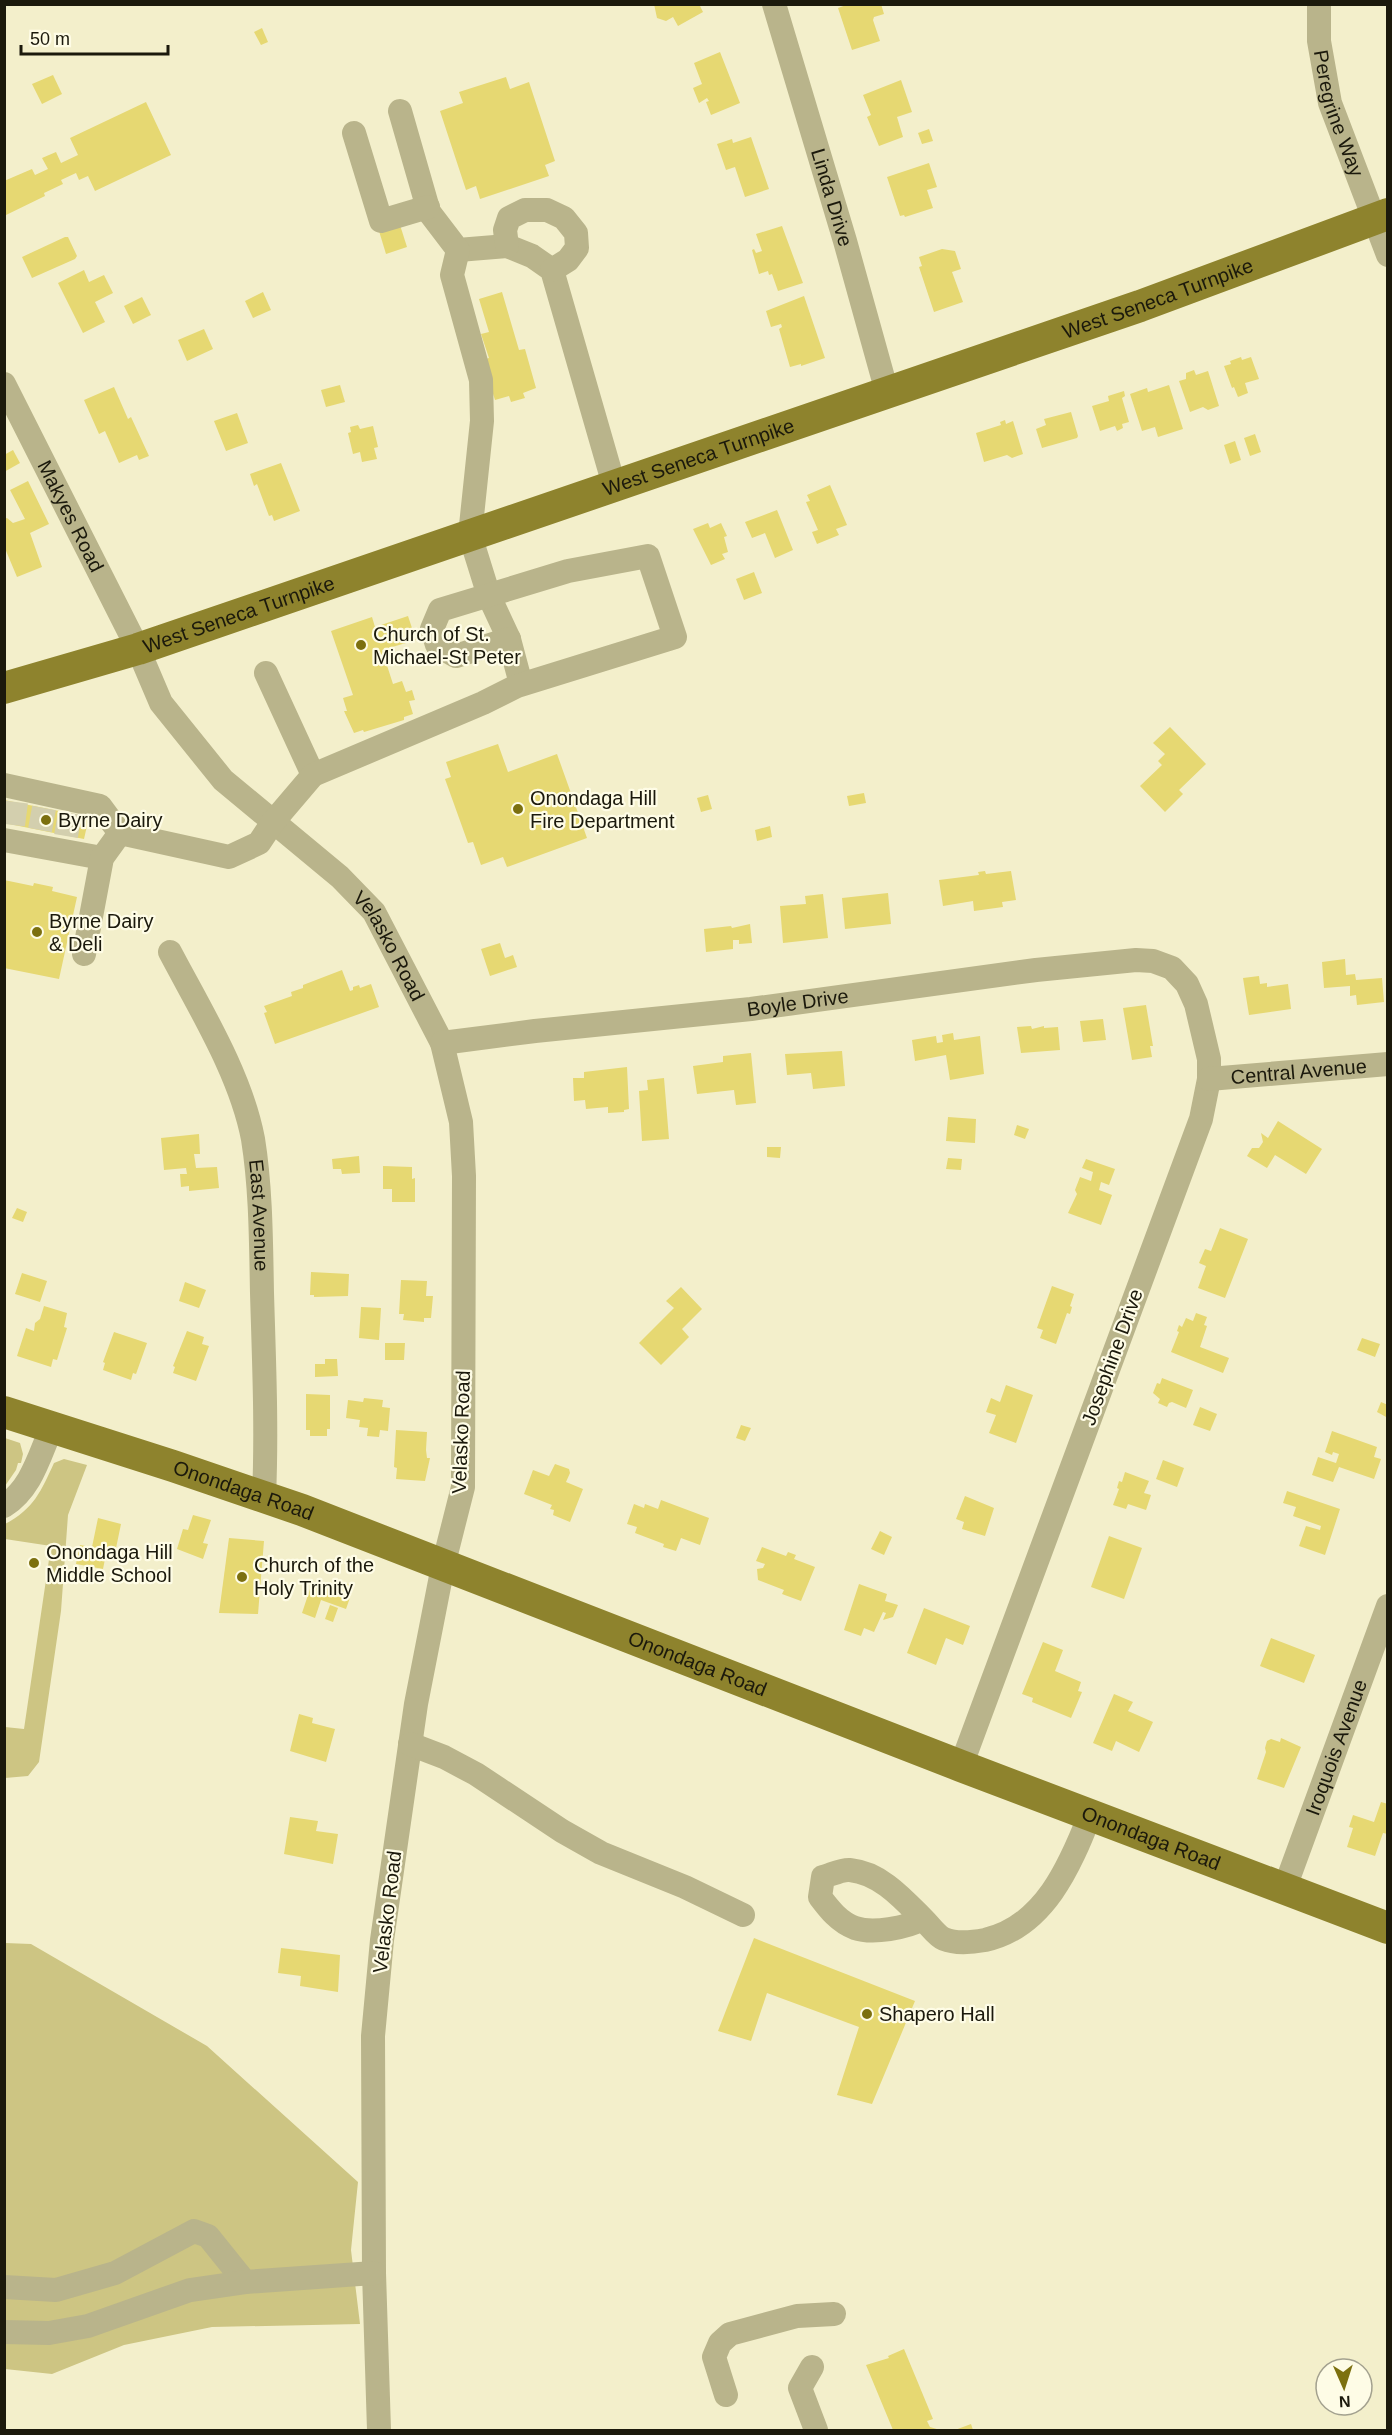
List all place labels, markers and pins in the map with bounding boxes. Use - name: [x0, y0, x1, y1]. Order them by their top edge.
- place label: Church of St. Michael-St Peter: [373, 623, 521, 668]
- marker: Church of St. Michael-St Peter: [354, 638, 368, 652]
- place label: Onondaga Hill Fire Department: [530, 787, 675, 832]
- marker: Onondaga Hill Fire Department: [511, 802, 525, 816]
- place label: Byrne Dairy: [58, 809, 162, 831]
- marker: Byrne Dairy: [39, 813, 53, 827]
- place label: Byrne Dairy & Deli: [49, 910, 153, 955]
- marker: Byrne Dairy & Deli: [30, 925, 44, 939]
- place label: Onondaga Hill Middle School: [46, 1541, 173, 1586]
- place label: Church of the Holy Trinity: [254, 1554, 374, 1599]
- marker: Onondaga Hill Middle School: [27, 1556, 41, 1570]
- marker: Church of the Holy Trinity: [235, 1570, 249, 1584]
- place label: Shapero Hall: [879, 2003, 995, 2025]
- marker: Shapero Hall: [860, 2007, 874, 2021]

